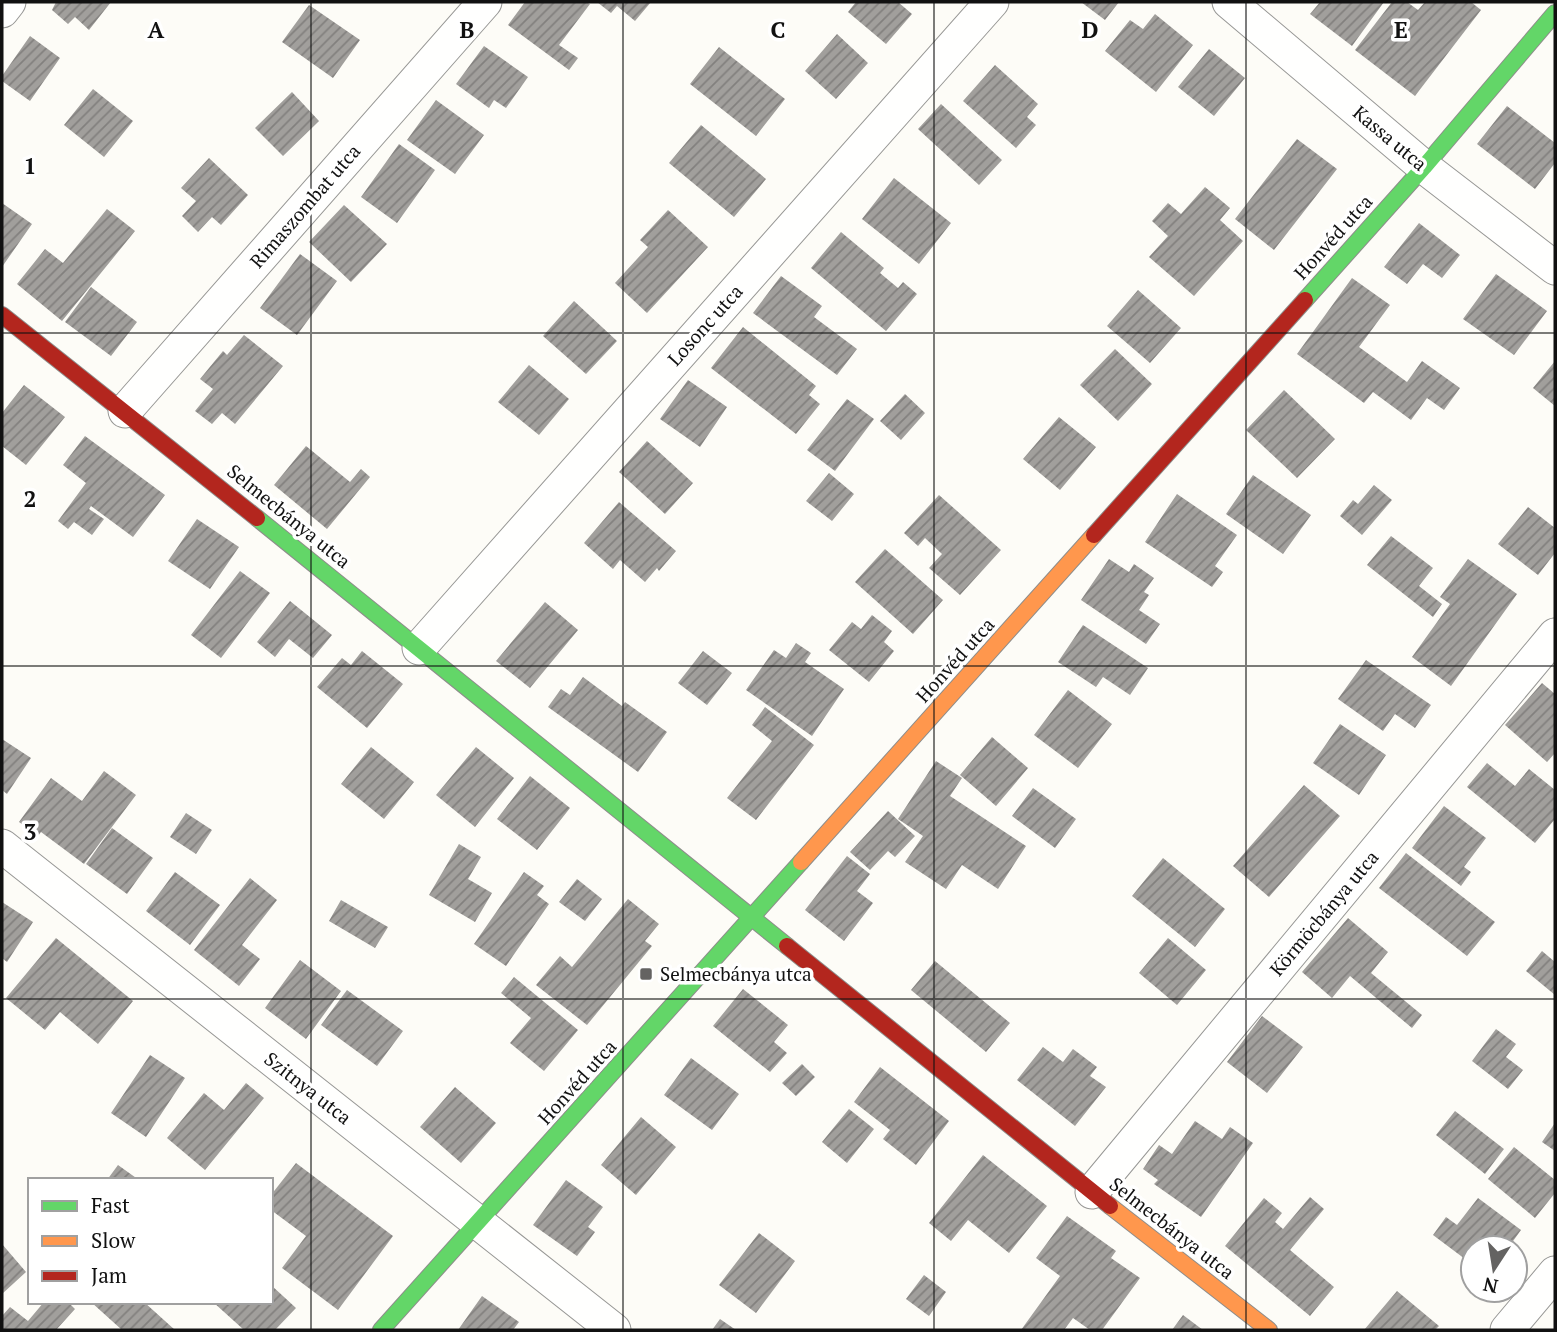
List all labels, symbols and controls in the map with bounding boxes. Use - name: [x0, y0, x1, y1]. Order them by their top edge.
- text: A: [148, 14, 165, 45]
- text: B: [460, 14, 475, 45]
- text: C: [771, 14, 786, 45]
- text: D: [1082, 14, 1099, 45]
- text: E: [1394, 14, 1408, 45]
- street label: Kassa utca: [1348, 99, 1433, 176]
- street label: Rimaszombat utca: [244, 138, 365, 273]
- text: 1: [24, 150, 37, 181]
- street label: Honvéd utca: [1288, 189, 1378, 284]
- street label: Losonc utca: [662, 279, 748, 371]
- street label: Selmecbánya utca: [222, 458, 356, 573]
- text: 2: [24, 483, 37, 514]
- street label: Honvéd utca: [910, 612, 1000, 707]
- text: 3: [24, 816, 37, 847]
- street label: Körmöcbánya utca: [1264, 844, 1384, 981]
- place label: Selmecbánya utca: [660, 961, 812, 986]
- marker: Selmecbánya utca: [638, 966, 654, 982]
- street label: Honvéd utca: [532, 1034, 622, 1129]
- street label: Szitnya utca: [260, 1046, 357, 1130]
- street label: Selmecbánya utca: [1105, 1171, 1240, 1284]
- legend: [28, 1178, 273, 1304]
- text: Fast: [91, 1191, 130, 1219]
- text: Slow: [91, 1226, 136, 1254]
- north arrow: [1459, 1234, 1529, 1304]
- text: Jam: [91, 1261, 127, 1289]
- text: N: [1480, 1272, 1500, 1300]

